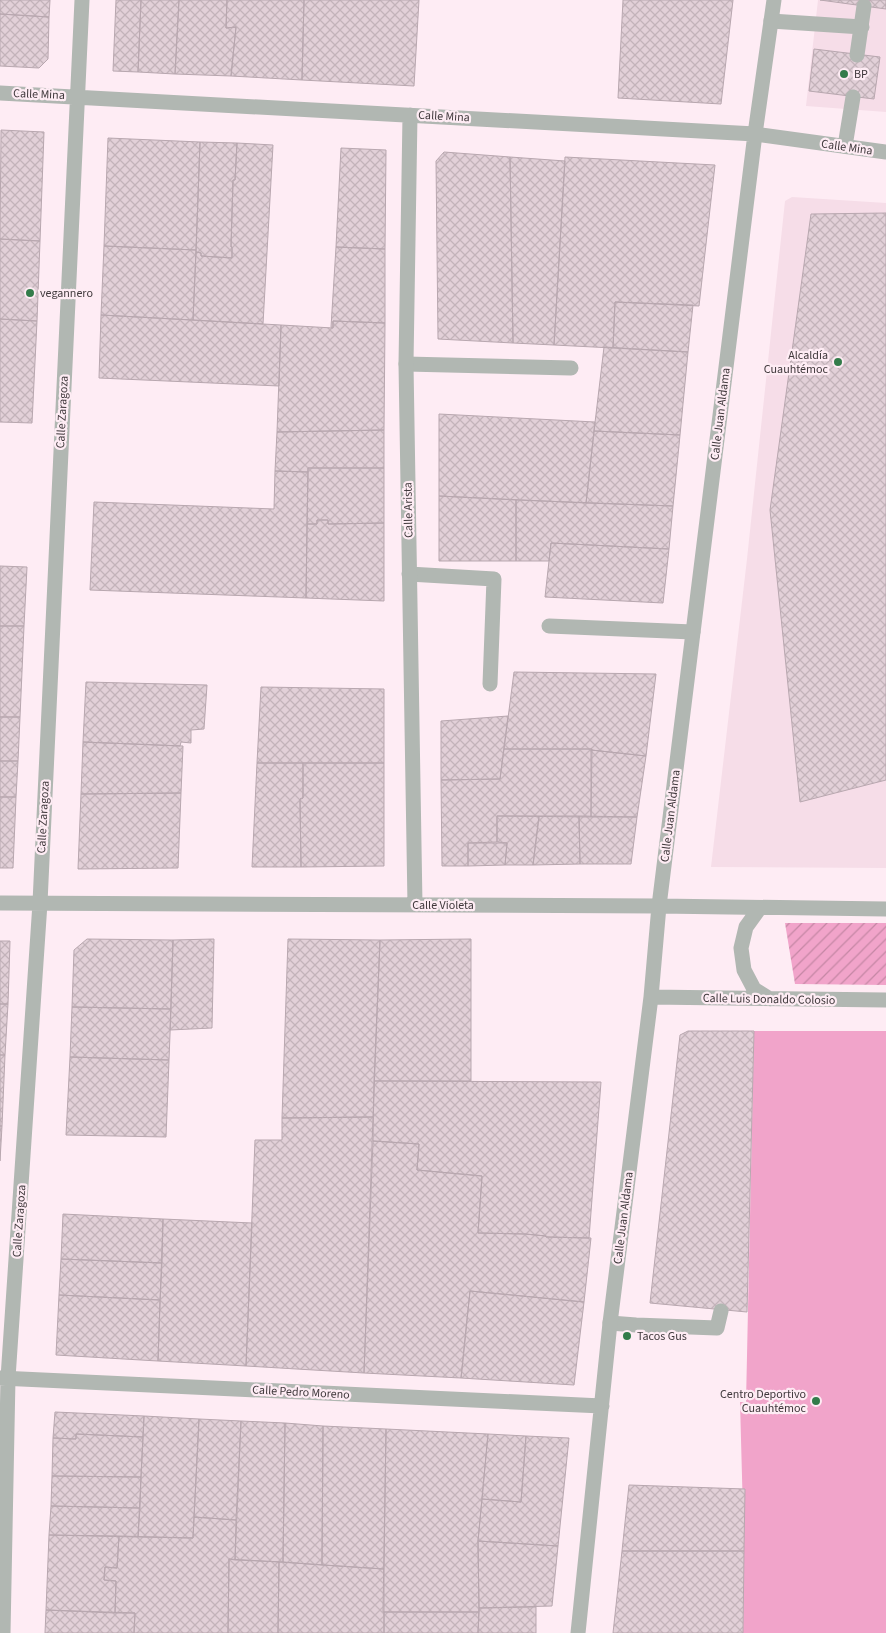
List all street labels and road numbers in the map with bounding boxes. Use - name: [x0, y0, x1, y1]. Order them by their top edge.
- street label: Calle Mina: [13, 85, 65, 104]
- street label: Calle Mina: [418, 107, 470, 126]
- street label: Calle Mina: [820, 135, 874, 160]
- street label: Calle Juan Aldama: [706, 367, 735, 461]
- street label: Calle Zaragoza: [52, 375, 73, 449]
- street label: Calle Arista: [400, 482, 417, 538]
- street label: Calle Juan Aldama: [656, 769, 685, 863]
- street label: Calle Zaragoza: [33, 780, 54, 854]
- street label: Calle Violeta: [412, 897, 474, 914]
- street label: Calle Luis Donaldo Colosio: [703, 990, 835, 1009]
- street label: Calle Juan Aldama: [609, 1171, 638, 1265]
- street label: Calle Zaragoza: [8, 1184, 31, 1258]
- street label: Calle Pedro Moreno: [252, 1381, 350, 1404]

